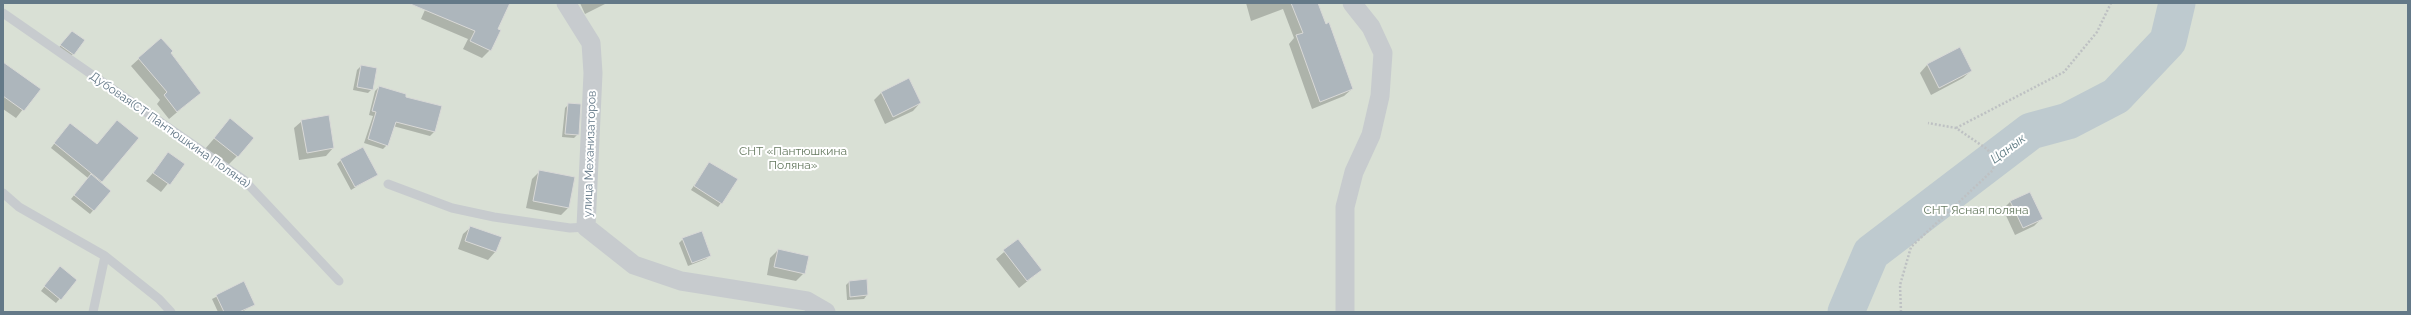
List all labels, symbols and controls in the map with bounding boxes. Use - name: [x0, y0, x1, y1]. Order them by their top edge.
- street label: Дубовая(СТ Пантюшкина Поляна): [87, 69, 253, 191]
- street label: улица Механизаторов: [581, 90, 599, 218]
- water label: Цанык: [1987, 131, 2029, 167]
- park label: СНТ «Пантюшкина Поляна»: [739, 144, 847, 172]
- park label: СНТ Ясная поляна: [1923, 203, 2029, 217]

